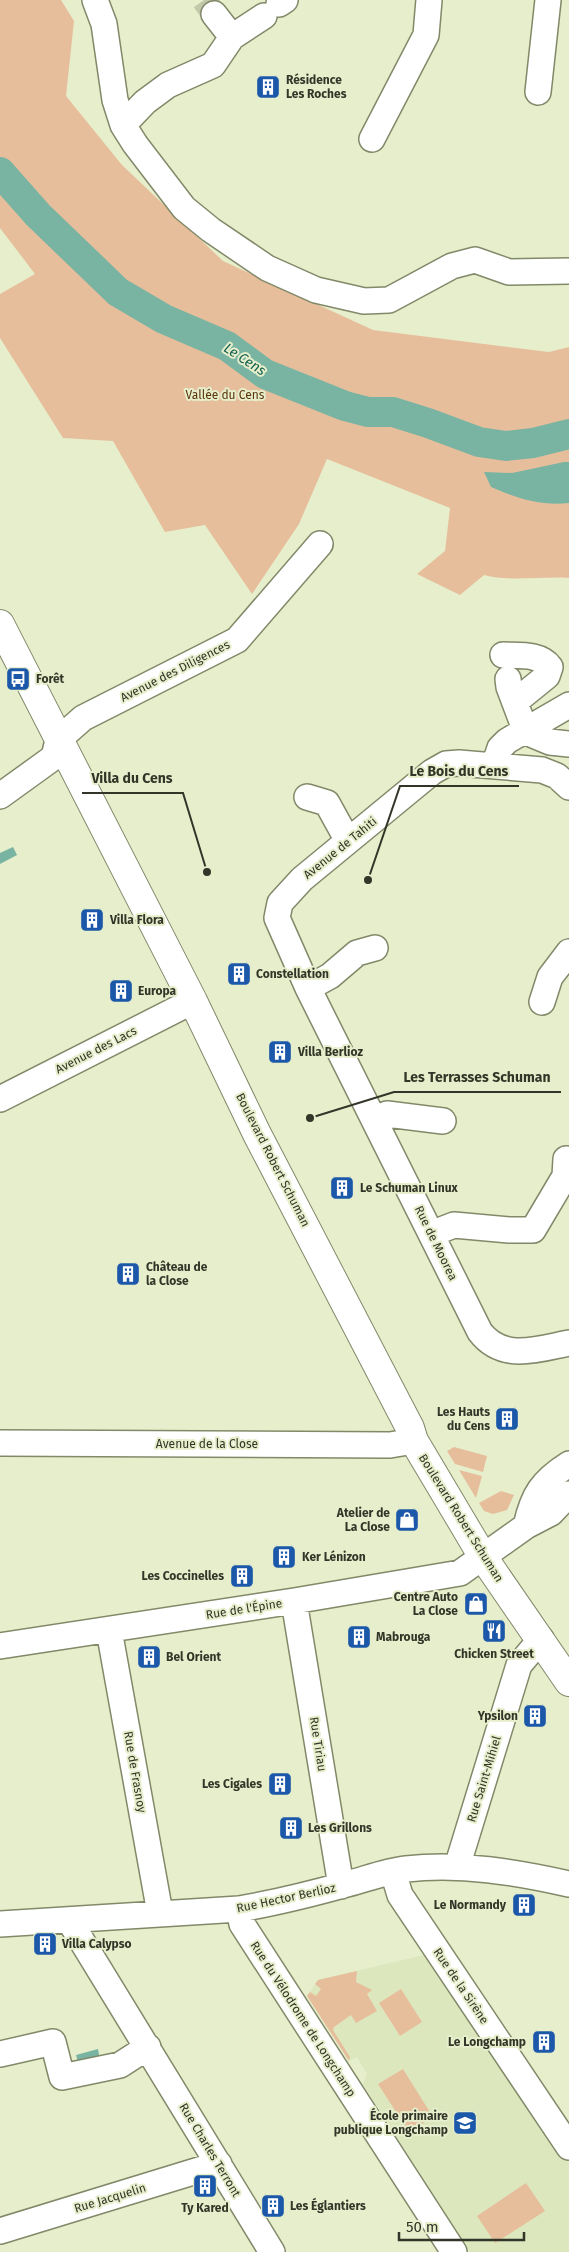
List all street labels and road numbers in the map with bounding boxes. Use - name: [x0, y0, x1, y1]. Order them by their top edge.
- street label: Avenue des Diligences: [118, 637, 232, 705]
- street label: Avenue de Tahiti: [301, 814, 379, 882]
- street label: Avenue des Lacs: [53, 1023, 139, 1076]
- street label: Boulevard Robert Schuman: [233, 1091, 313, 1229]
- street label: Rue de Moorea: [412, 1203, 460, 1283]
- street label: Avenue de la Close: [156, 1437, 258, 1451]
- street label: Boulevard Robert Schuman: [416, 1451, 506, 1585]
- street label: Rue de l'Épine: [205, 1595, 283, 1622]
- street label: Rue Tiriau: [307, 1716, 329, 1772]
- street label: Rue de Frasnoy: [121, 1730, 149, 1814]
- street label: Rue Saint-Mihiel: [464, 1734, 504, 1824]
- street label: Rue Hector Berlioz: [235, 1881, 337, 1915]
- street label: Rue du Vélodrome de Longchamp: [247, 1939, 359, 2099]
- street label: Rue de la Sirène: [430, 1945, 492, 2027]
- street label: Rue Charles Terront: [176, 2101, 244, 2200]
- street label: Rue Jacquelin: [72, 2180, 148, 2216]

